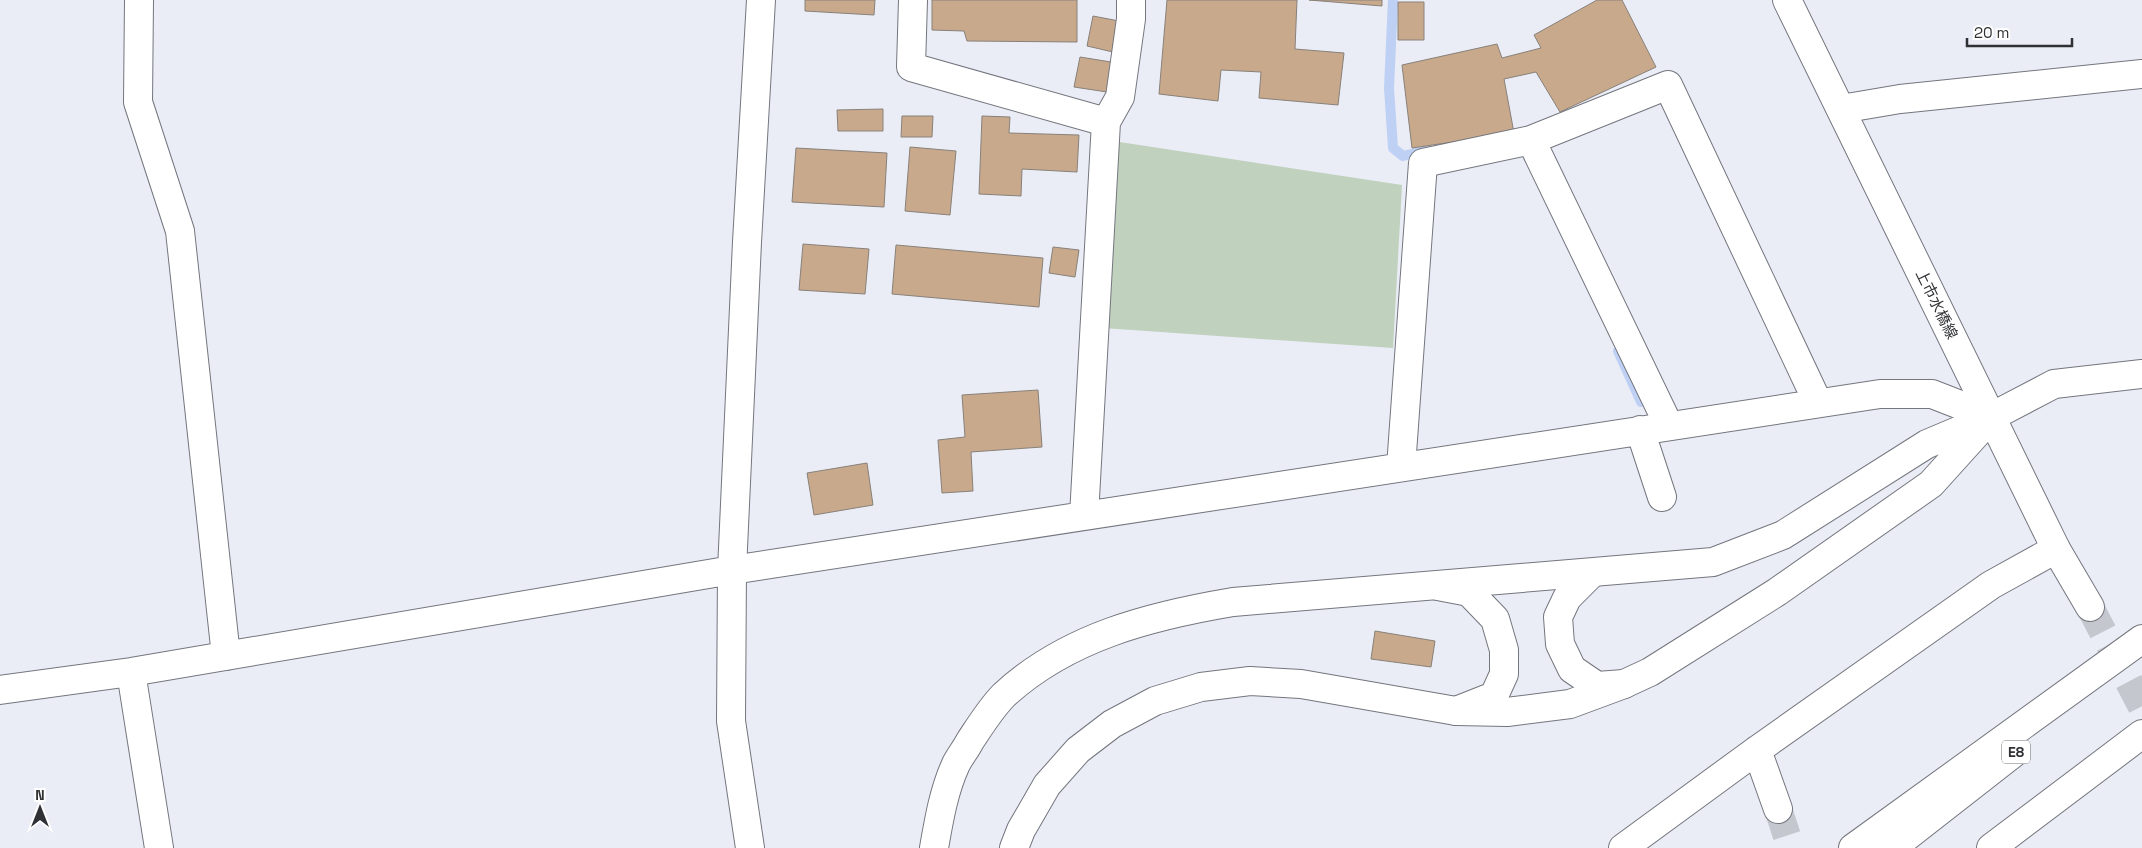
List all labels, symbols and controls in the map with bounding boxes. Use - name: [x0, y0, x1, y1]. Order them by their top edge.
- scale bar: [1967, 15, 2072, 47]
- text: 20 m: [1974, 23, 2009, 42]
- street label: 上市水橋線: [1912, 266, 1962, 342]
- road number: E8: [2002, 740, 2030, 764]
- north arrow: [15, 783, 65, 833]
- text: N: [35, 786, 45, 804]

